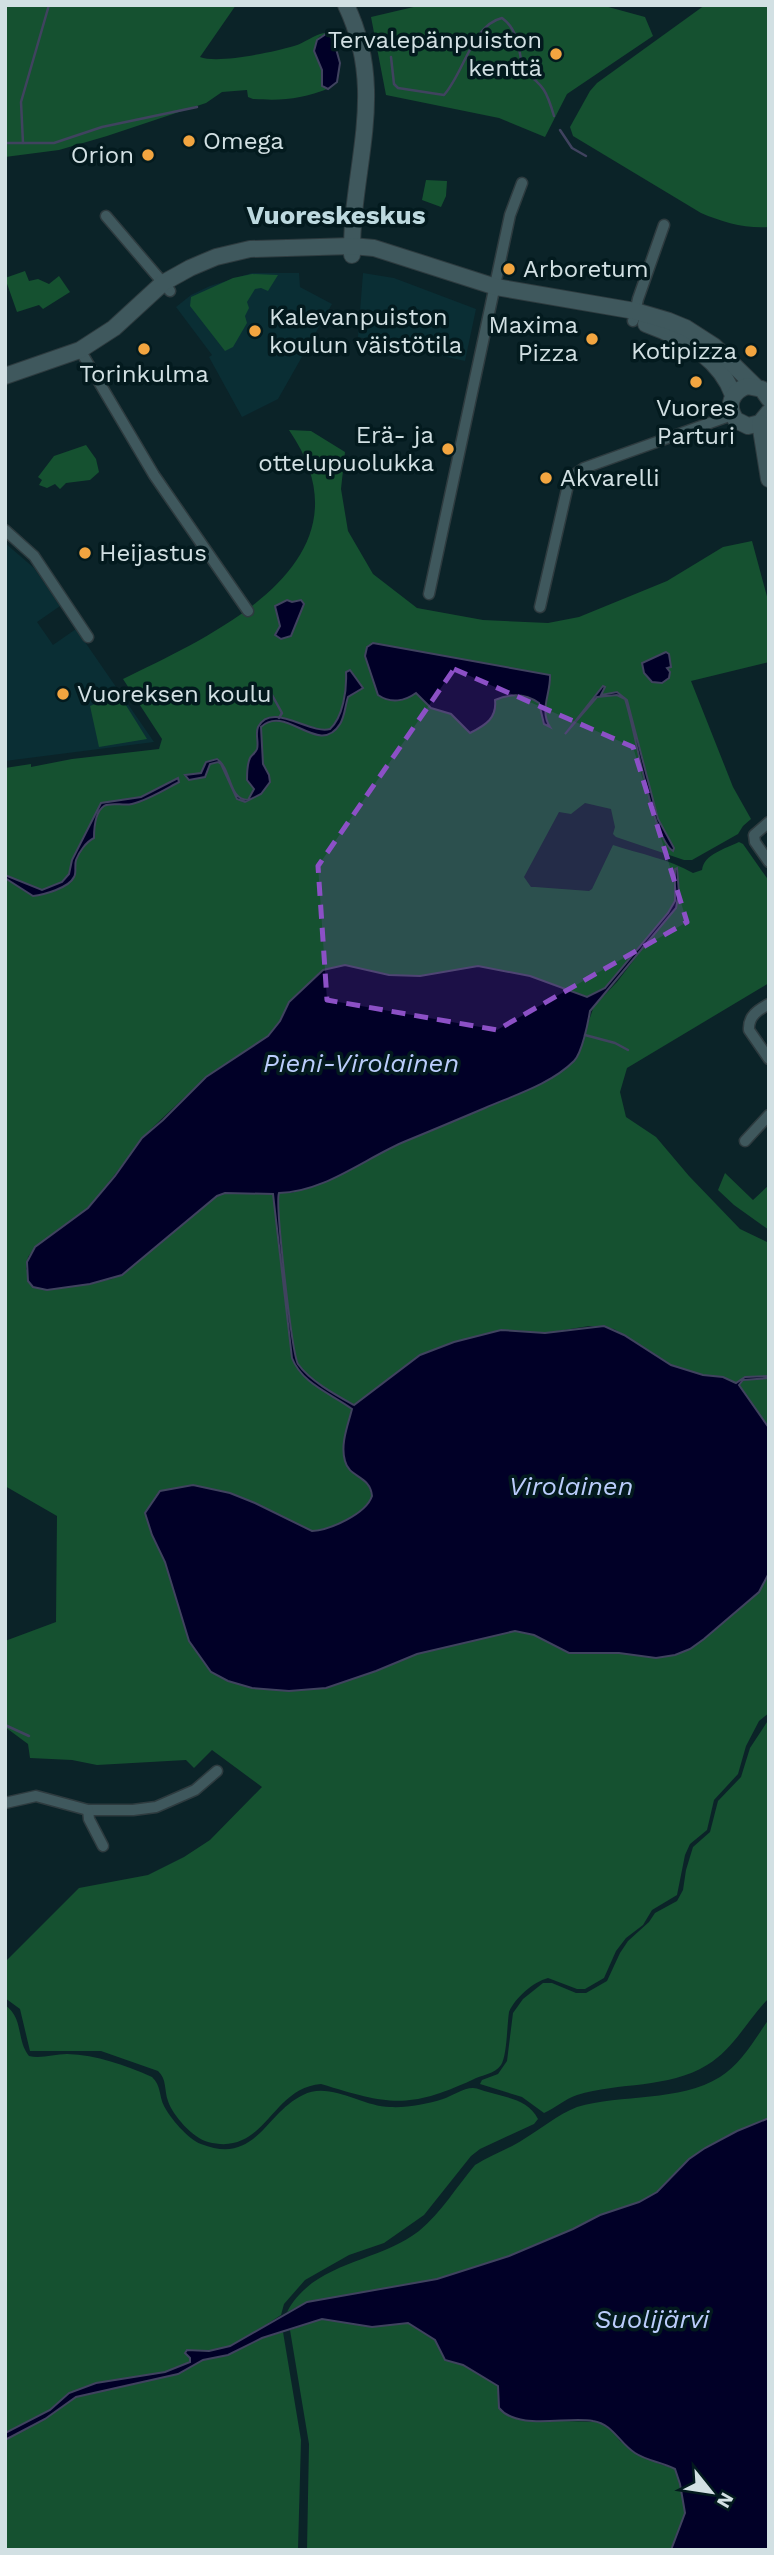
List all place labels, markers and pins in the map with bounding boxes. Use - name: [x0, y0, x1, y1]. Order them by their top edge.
- place label: Tervalepänpuiston kenttä: [328, 26, 542, 82]
- marker: Tervalepänpuiston kenttä: [548, 46, 564, 62]
- place label: Omega: [203, 127, 284, 155]
- marker: Omega: [181, 133, 197, 149]
- place label: Orion: [71, 141, 134, 169]
- marker: Orion: [140, 147, 156, 163]
- place label: Arboretum: [523, 255, 649, 283]
- marker: Arboretum: [501, 261, 517, 277]
- place label: Kalevanpuiston koulun väistötila: [269, 303, 462, 359]
- place label: Maxima Pizza: [488, 311, 578, 367]
- marker: Kalevanpuiston koulun väistötila: [247, 323, 263, 339]
- marker: Maxima Pizza: [584, 331, 600, 347]
- place label: Kotipizza: [631, 337, 737, 365]
- marker: Torinkulma: [136, 341, 152, 357]
- marker: Kotipizza: [743, 343, 759, 359]
- place label: Torinkulma: [79, 360, 209, 388]
- marker: Vuores Parturi: [688, 374, 704, 390]
- place label: Vuores Parturi: [656, 394, 736, 450]
- place label: Erä- ja ottelupuolukka: [258, 421, 434, 477]
- marker: Erä- ja ottelupuolukka: [440, 441, 456, 457]
- place label: Akvarelli: [560, 464, 660, 492]
- marker: Akvarelli: [538, 470, 554, 486]
- place label: Heijastus: [99, 539, 207, 567]
- marker: Heijastus: [77, 545, 93, 561]
- place label: Vuoreksen koulu: [77, 680, 272, 708]
- marker: Vuoreksen koulu: [55, 686, 71, 702]

